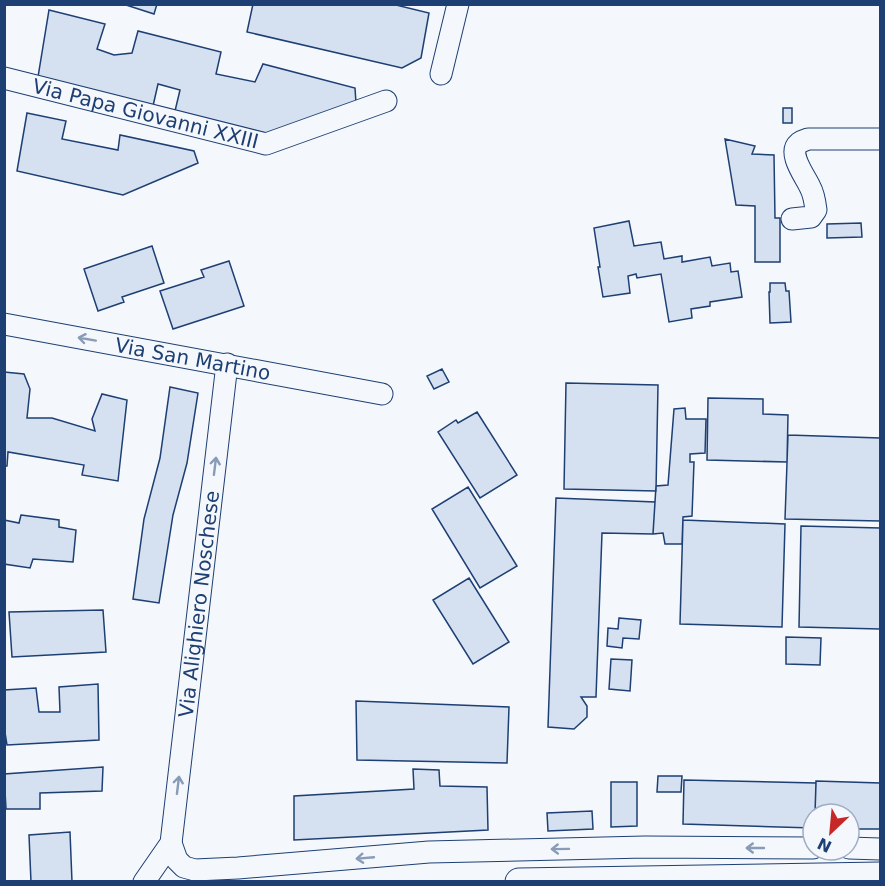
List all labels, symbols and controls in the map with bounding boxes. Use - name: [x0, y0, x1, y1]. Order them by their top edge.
- street label: Via Papa Giovanni XXIII: [30, 74, 261, 154]
- one-way arrow: [78, 333, 97, 344]
- street label: Via San Martino: [113, 333, 272, 385]
- one-way arrow: [210, 457, 221, 476]
- street label: Via Alighiero Noschese: [174, 489, 224, 719]
- one-way arrow: [172, 775, 183, 795]
- north arrow: [801, 802, 861, 862]
- text: N: [814, 834, 835, 857]
- one-way arrow: [745, 842, 765, 854]
- one-way arrow: [550, 843, 570, 855]
- one-way arrow: [355, 852, 375, 863]

